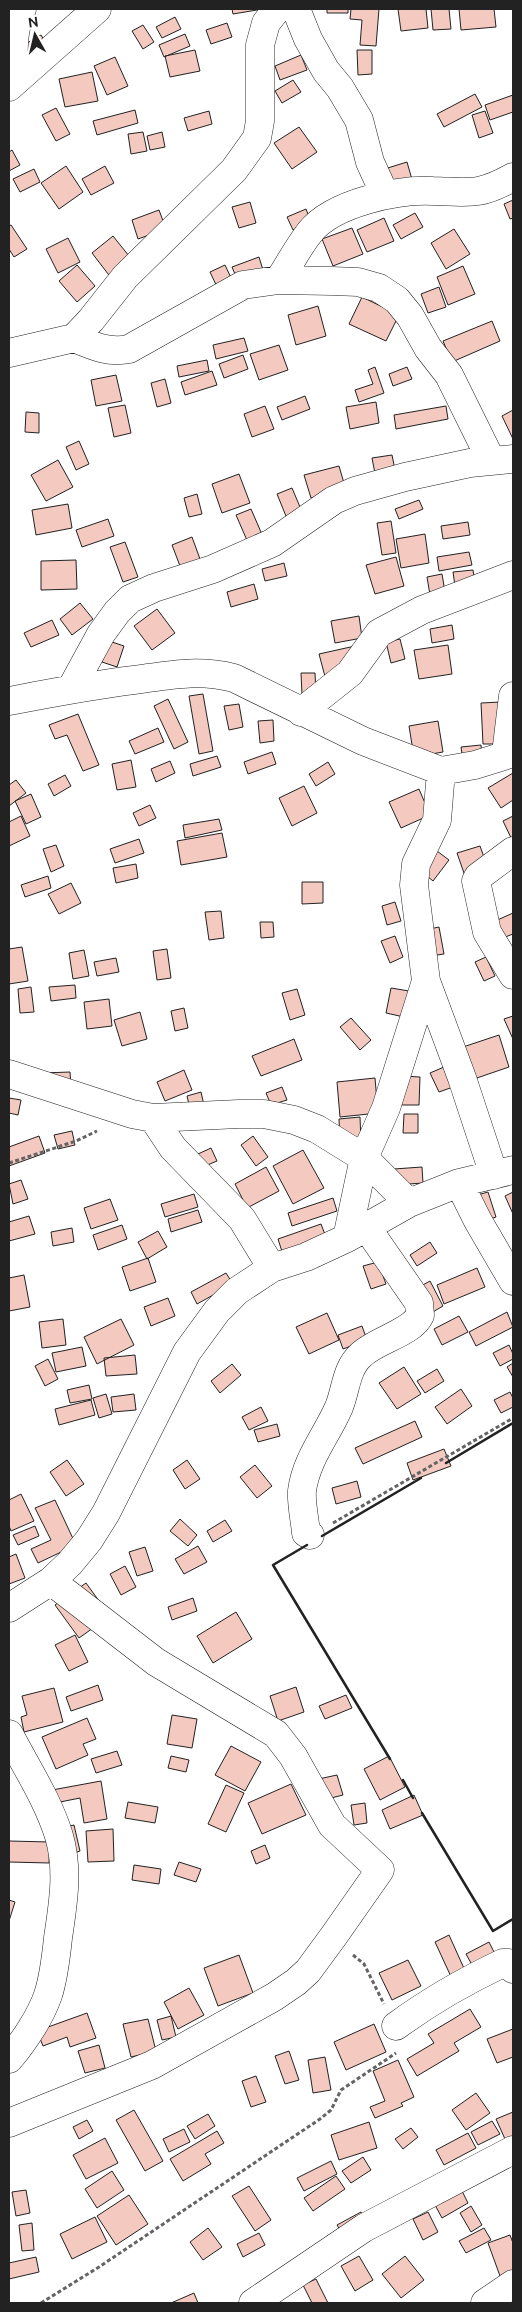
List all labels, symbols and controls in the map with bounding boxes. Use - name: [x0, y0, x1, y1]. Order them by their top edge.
- north arrow: [10, 10, 60, 60]
- text: N: [27, 13, 39, 31]

